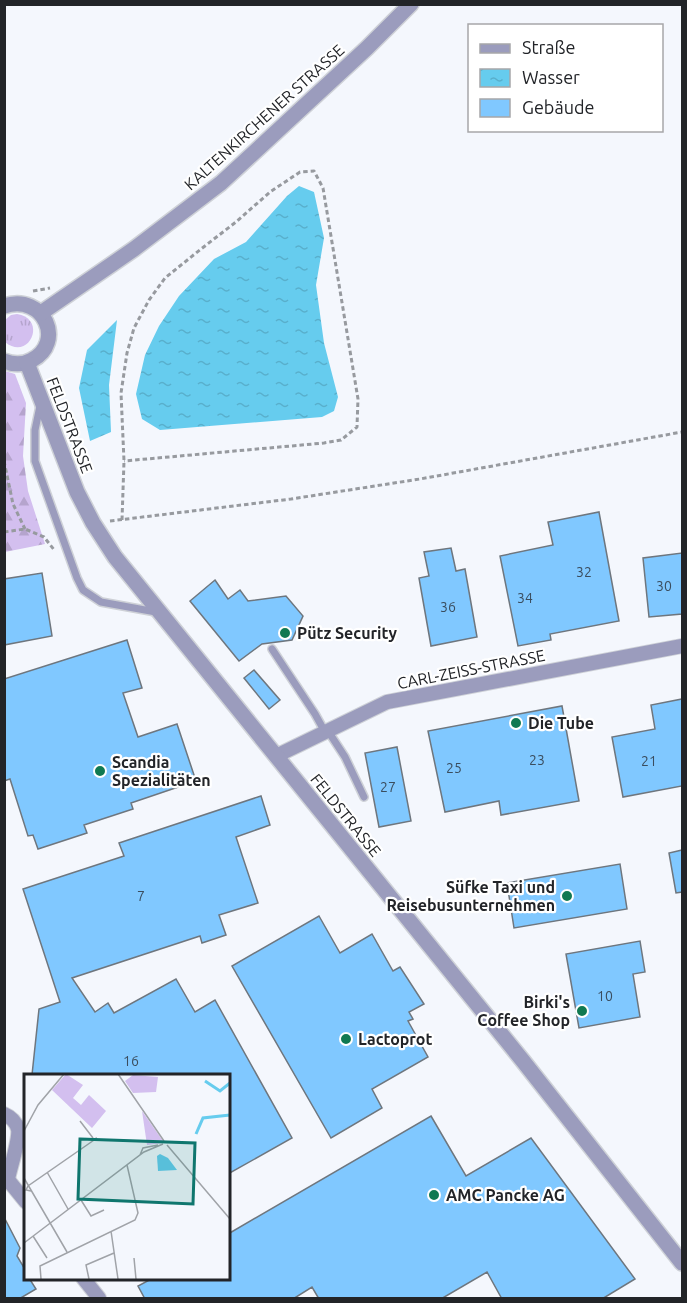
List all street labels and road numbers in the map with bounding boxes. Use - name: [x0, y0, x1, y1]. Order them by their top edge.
- street label: KALTENKIRCHENER STRASSE: [181, 41, 347, 193]
- street label: FELDSTRASSE: [44, 375, 96, 475]
- street label: CARL-ZEISS-STRASSE: [396, 646, 546, 692]
- street label: FELDSTRASSE: [307, 770, 385, 860]

